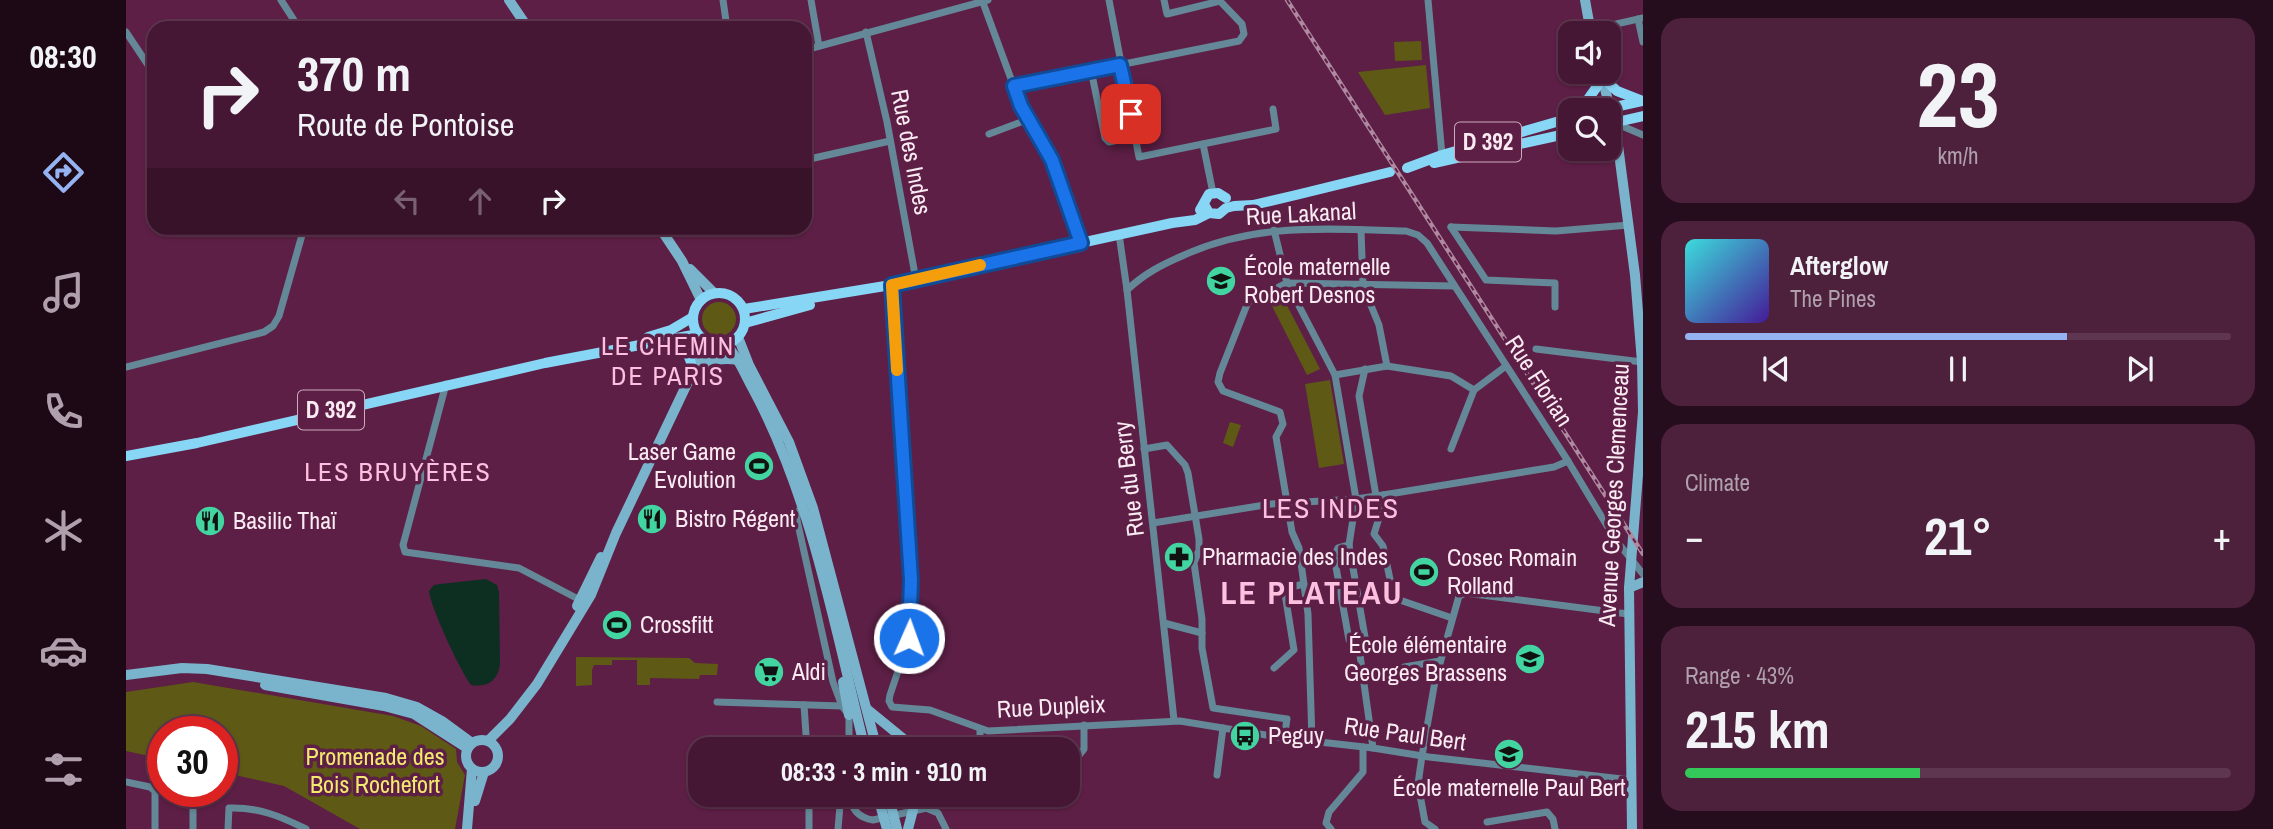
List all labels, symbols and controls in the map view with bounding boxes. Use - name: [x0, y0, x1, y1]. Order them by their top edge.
- map controls: [1558, 21, 1621, 161]
- button: sound: [1558, 21, 1621, 84]
- text: 23: [1917, 33, 2000, 155]
- text: 08:30: [29, 35, 97, 78]
- text: 370 m: [297, 40, 411, 106]
- icon: right: [182, 49, 273, 140]
- pin: [1101, 84, 1161, 144]
- street label: Rue des Indes: [884, 86, 940, 217]
- icon: arrive: [1112, 95, 1150, 133]
- button: search: [1558, 98, 1621, 161]
- text: Route de Pontoise: [297, 103, 514, 146]
- road number: D 392: [1455, 122, 1521, 162]
- text: km/h: [1938, 140, 1978, 171]
- icon: directions: [39, 148, 88, 197]
- icon: left: [388, 182, 426, 220]
- icon: ahead: [461, 182, 499, 220]
- icon: right: [534, 182, 572, 220]
- street label: Rue Lakanal: [1245, 194, 1357, 232]
- text: Afterglow: [1790, 248, 1888, 283]
- place label: École maternelle Robert Desnos: [1244, 250, 1391, 310]
- school or university icon: École maternelle Robert Desnos: [1204, 264, 1238, 298]
- icon: music: [39, 268, 88, 317]
- text: The Pines: [1790, 283, 1876, 314]
- district label: LE CHEMIN DE PARIS: [601, 328, 735, 393]
- street label: Rue Florian: [1498, 329, 1581, 432]
- icon: previous: [1757, 350, 1795, 388]
- icon: pause: [1939, 350, 1977, 388]
- icon: next: [2121, 350, 2159, 388]
- street label: Avenue Georges Clemenceau: [1590, 363, 1636, 628]
- icon: phone: [39, 387, 88, 436]
- road number: D 392: [298, 390, 364, 430]
- street label: Rue du Berry: [1105, 419, 1151, 539]
- place label: Laser Game Evolution: [628, 435, 736, 495]
- sports icon: Laser Game Evolution: [742, 449, 776, 483]
- district label: LES BRUYÈRES: [304, 454, 492, 489]
- text: Climate: [1685, 467, 1750, 498]
- district label: LES INDES: [1262, 489, 1400, 527]
- text: 21°: [1924, 501, 1992, 571]
- restaurant icon: Bistro Régent: [635, 502, 669, 536]
- place label: Bistro Régent: [675, 502, 796, 534]
- restaurant icon: Basilic Thaï: [193, 504, 227, 538]
- place label: Basilic Thaï: [233, 504, 337, 536]
- icon: climate: [39, 506, 88, 555]
- text: −: [1685, 511, 1703, 562]
- text: +: [2213, 511, 2231, 562]
- pharmacy icon: Pharmacie des Indes: [1162, 540, 1196, 574]
- place label: Pharmacie des Indes: [1202, 540, 1388, 572]
- place label: Cosec Romain Rolland: [1447, 541, 1577, 601]
- sports icon: Cosec Romain Rolland: [1407, 555, 1441, 589]
- district label: LE PLATEAU: [1221, 571, 1403, 614]
- position arrow: [872, 601, 946, 675]
- sports icon: Crossfitt: [600, 608, 634, 642]
- place label: Crossfitt: [640, 608, 714, 640]
- icon: car: [39, 626, 88, 675]
- place label: École élémentaire Georges Brassens: [1344, 628, 1507, 688]
- school or university icon: École élémentaire Georges Brassens: [1513, 642, 1547, 676]
- supermarket icon: Aldi: [752, 655, 786, 689]
- place label: Aldi: [791, 655, 826, 687]
- text: Range · 43%: [1685, 660, 1794, 691]
- street label: Rue Dupleix: [996, 687, 1106, 725]
- text: 215 km: [1685, 694, 1830, 764]
- street label: Rue Paul Bert: [1342, 709, 1469, 757]
- speed limit sign: 30: [147, 716, 238, 807]
- bus stop icon: Peguy: [1228, 719, 1262, 753]
- place label: Peguy: [1268, 719, 1324, 751]
- school or university icon: École maternelle Paul Bert: [1492, 737, 1526, 771]
- park label: Promenade des Bois Rochefort: [306, 740, 444, 800]
- icon: filters: [39, 745, 88, 794]
- text: 08:33 · 3 min · 910 m: [781, 754, 987, 789]
- place label: École maternelle Paul Bert: [1393, 771, 1626, 803]

